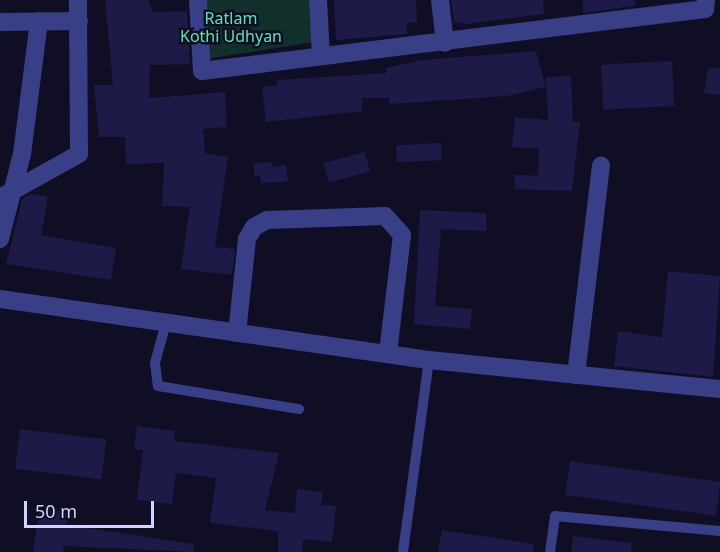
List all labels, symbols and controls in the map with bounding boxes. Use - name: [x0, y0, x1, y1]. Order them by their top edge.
- park label: Ratlam Kothi Udhyan: [180, 8, 282, 46]
- scale bar: [27, 489, 158, 527]
- text: 50 m: [35, 499, 77, 523]

